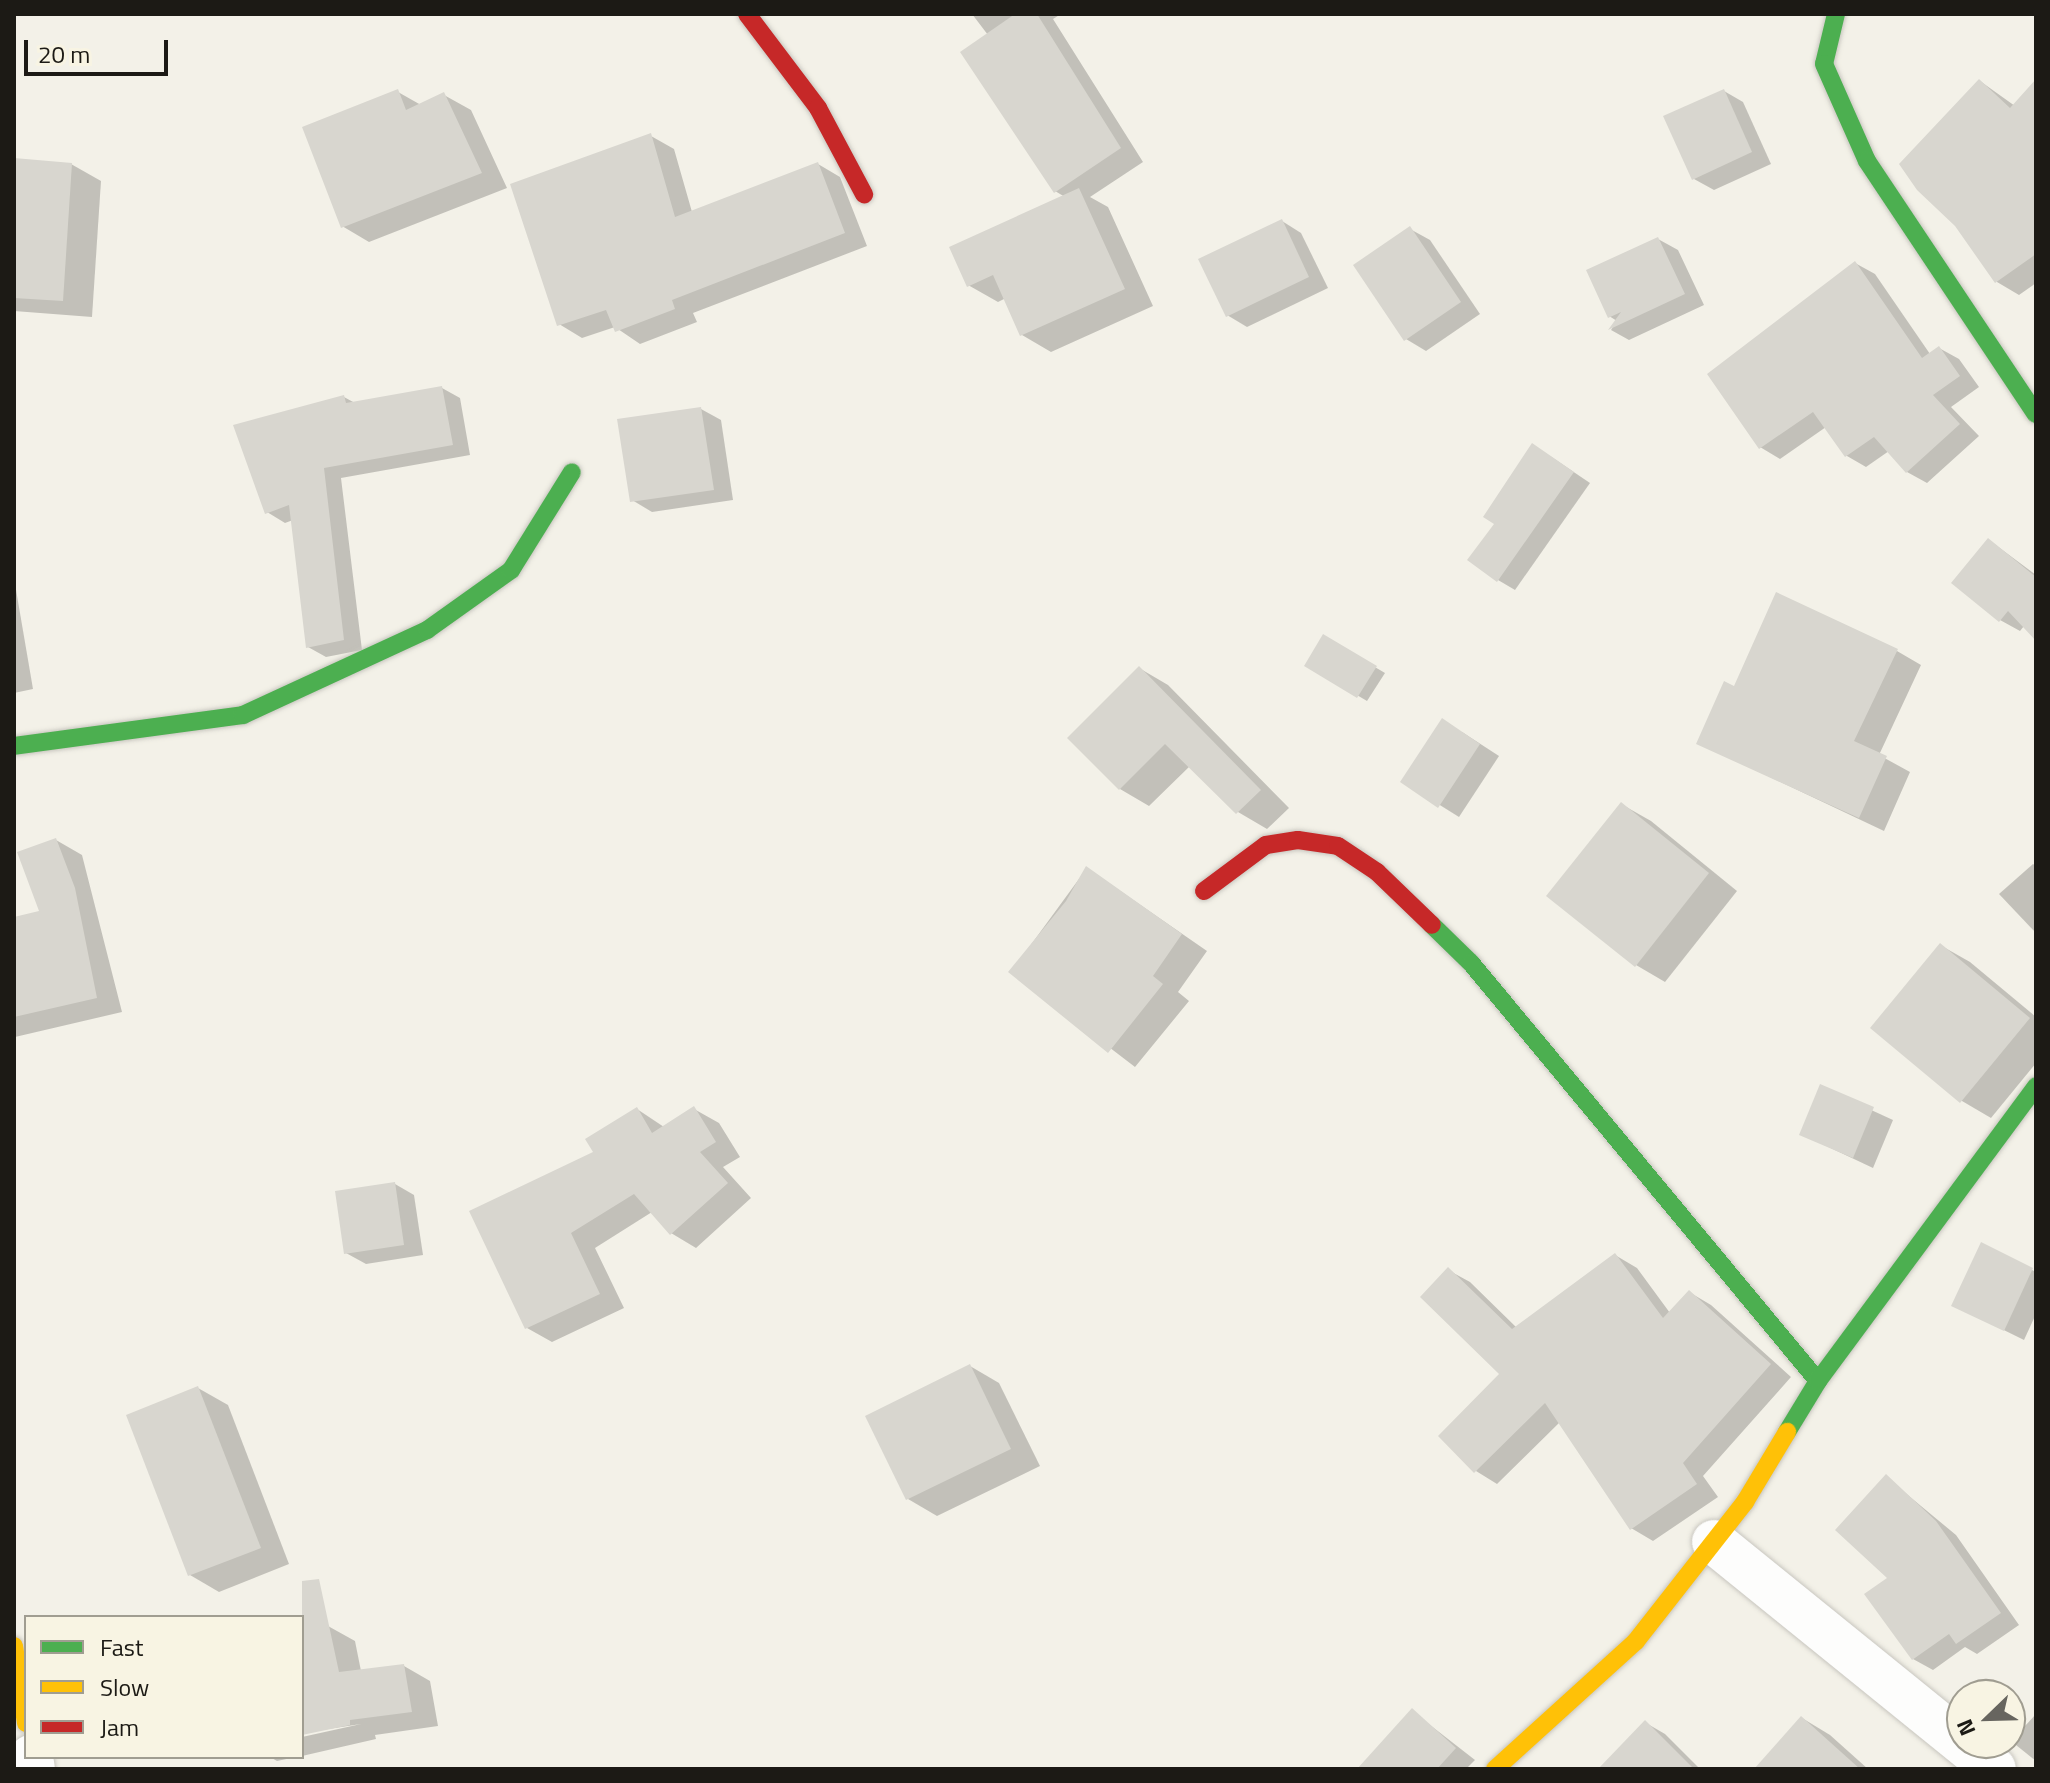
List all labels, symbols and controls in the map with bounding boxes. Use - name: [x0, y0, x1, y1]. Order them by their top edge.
- scale bar: [28, 24, 172, 74]
- text: 20 m: [38, 36, 90, 72]
- legend: [24, 1615, 304, 1759]
- text: Fast: [100, 1629, 143, 1665]
- text: Slow: [100, 1669, 149, 1705]
- north arrow: [1946, 1679, 2026, 1759]
- text: Jam: [100, 1709, 139, 1745]
- text: N: [1947, 1714, 1984, 1741]

